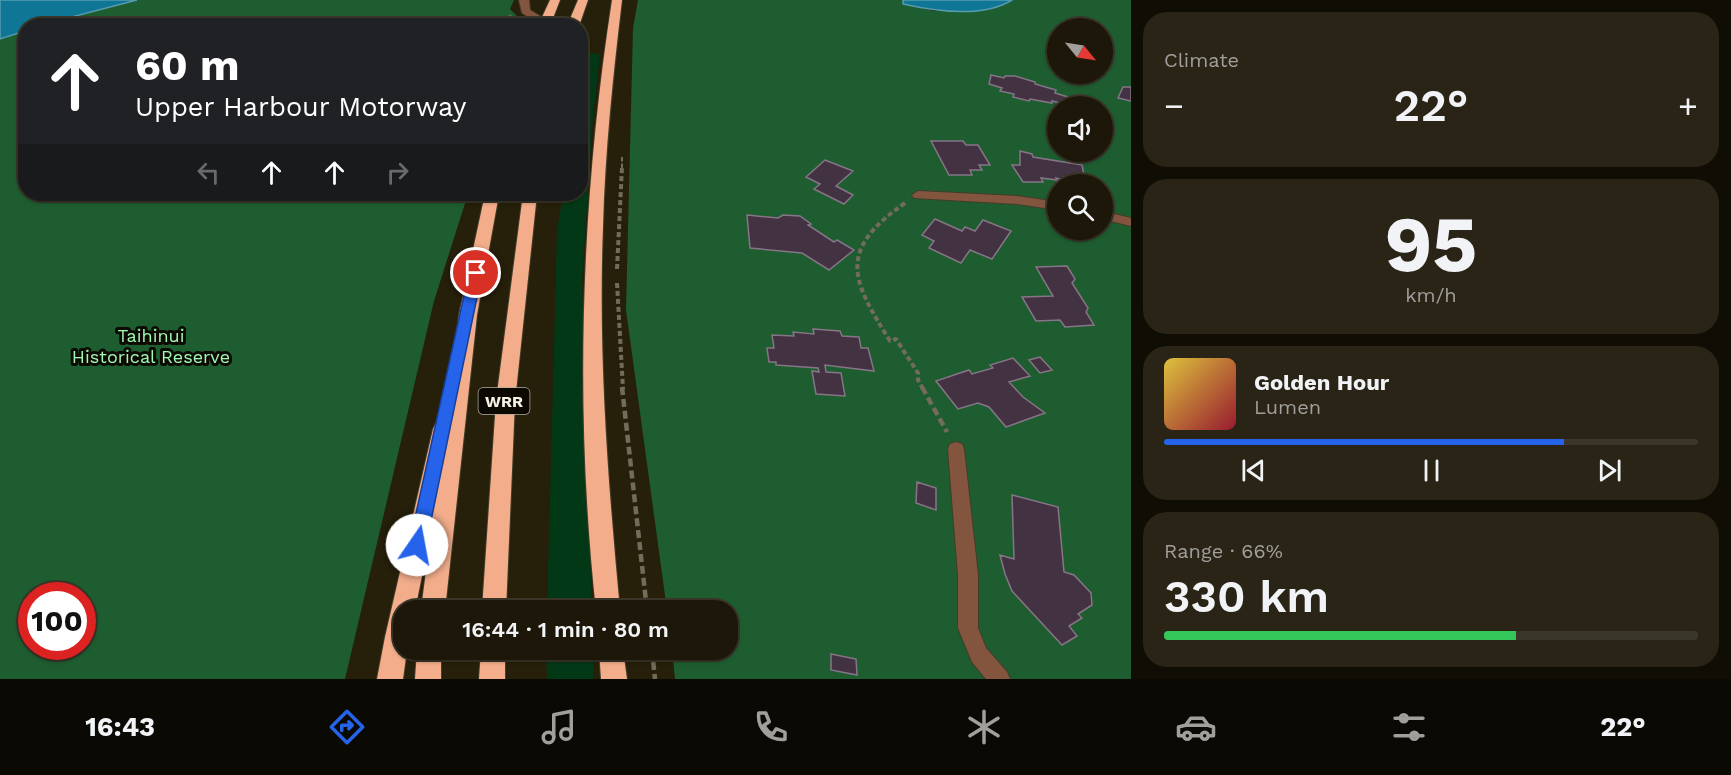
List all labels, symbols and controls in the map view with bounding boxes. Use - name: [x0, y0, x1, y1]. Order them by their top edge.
- north arrow: [1047, 18, 1113, 84]
- map controls: [1047, 18, 1113, 240]
- text: 60 m: [135, 41, 239, 90]
- icon: ahead: [36, 42, 114, 120]
- text: Climate: [1164, 48, 1239, 72]
- text: 22°: [1394, 79, 1468, 132]
- text: −: [1164, 86, 1184, 125]
- text: +: [1678, 86, 1698, 125]
- text: Upper Harbour Motorway: [135, 91, 466, 123]
- button: sound: [1047, 96, 1113, 162]
- icon: left: [192, 156, 225, 189]
- icon: ahead: [255, 156, 288, 189]
- icon: ahead: [318, 156, 351, 189]
- icon: right: [381, 156, 414, 189]
- button: search: [1047, 174, 1113, 240]
- text: 95: [1384, 198, 1478, 290]
- pin: [450, 247, 501, 298]
- icon: arrive: [459, 256, 492, 289]
- text: km/h: [1405, 283, 1457, 307]
- park label: Taihinui Historical Reserve: [72, 325, 230, 367]
- text: Golden Hour: [1254, 370, 1389, 395]
- road number: WRR: [478, 388, 530, 414]
- text: Lumen: [1254, 395, 1321, 419]
- icon: previous: [1237, 454, 1270, 487]
- icon: pause: [1415, 454, 1448, 487]
- icon: next: [1593, 454, 1626, 487]
- position arrow: [385, 513, 449, 577]
- text: Range · 66%: [1164, 539, 1283, 563]
- text: 330 km: [1164, 570, 1329, 623]
- speed limit sign: 100: [18, 582, 96, 660]
- text: 16:44 · 1 min · 80 m: [462, 617, 669, 642]
- icon: directions: [326, 706, 368, 748]
- icon: music: [538, 706, 580, 748]
- icon: phone: [750, 706, 792, 748]
- icon: climate: [963, 706, 1005, 748]
- icon: car: [1175, 706, 1217, 748]
- icon: filters: [1388, 706, 1430, 748]
- text: 16:43: [85, 711, 155, 743]
- text: 22°: [1600, 711, 1646, 743]

